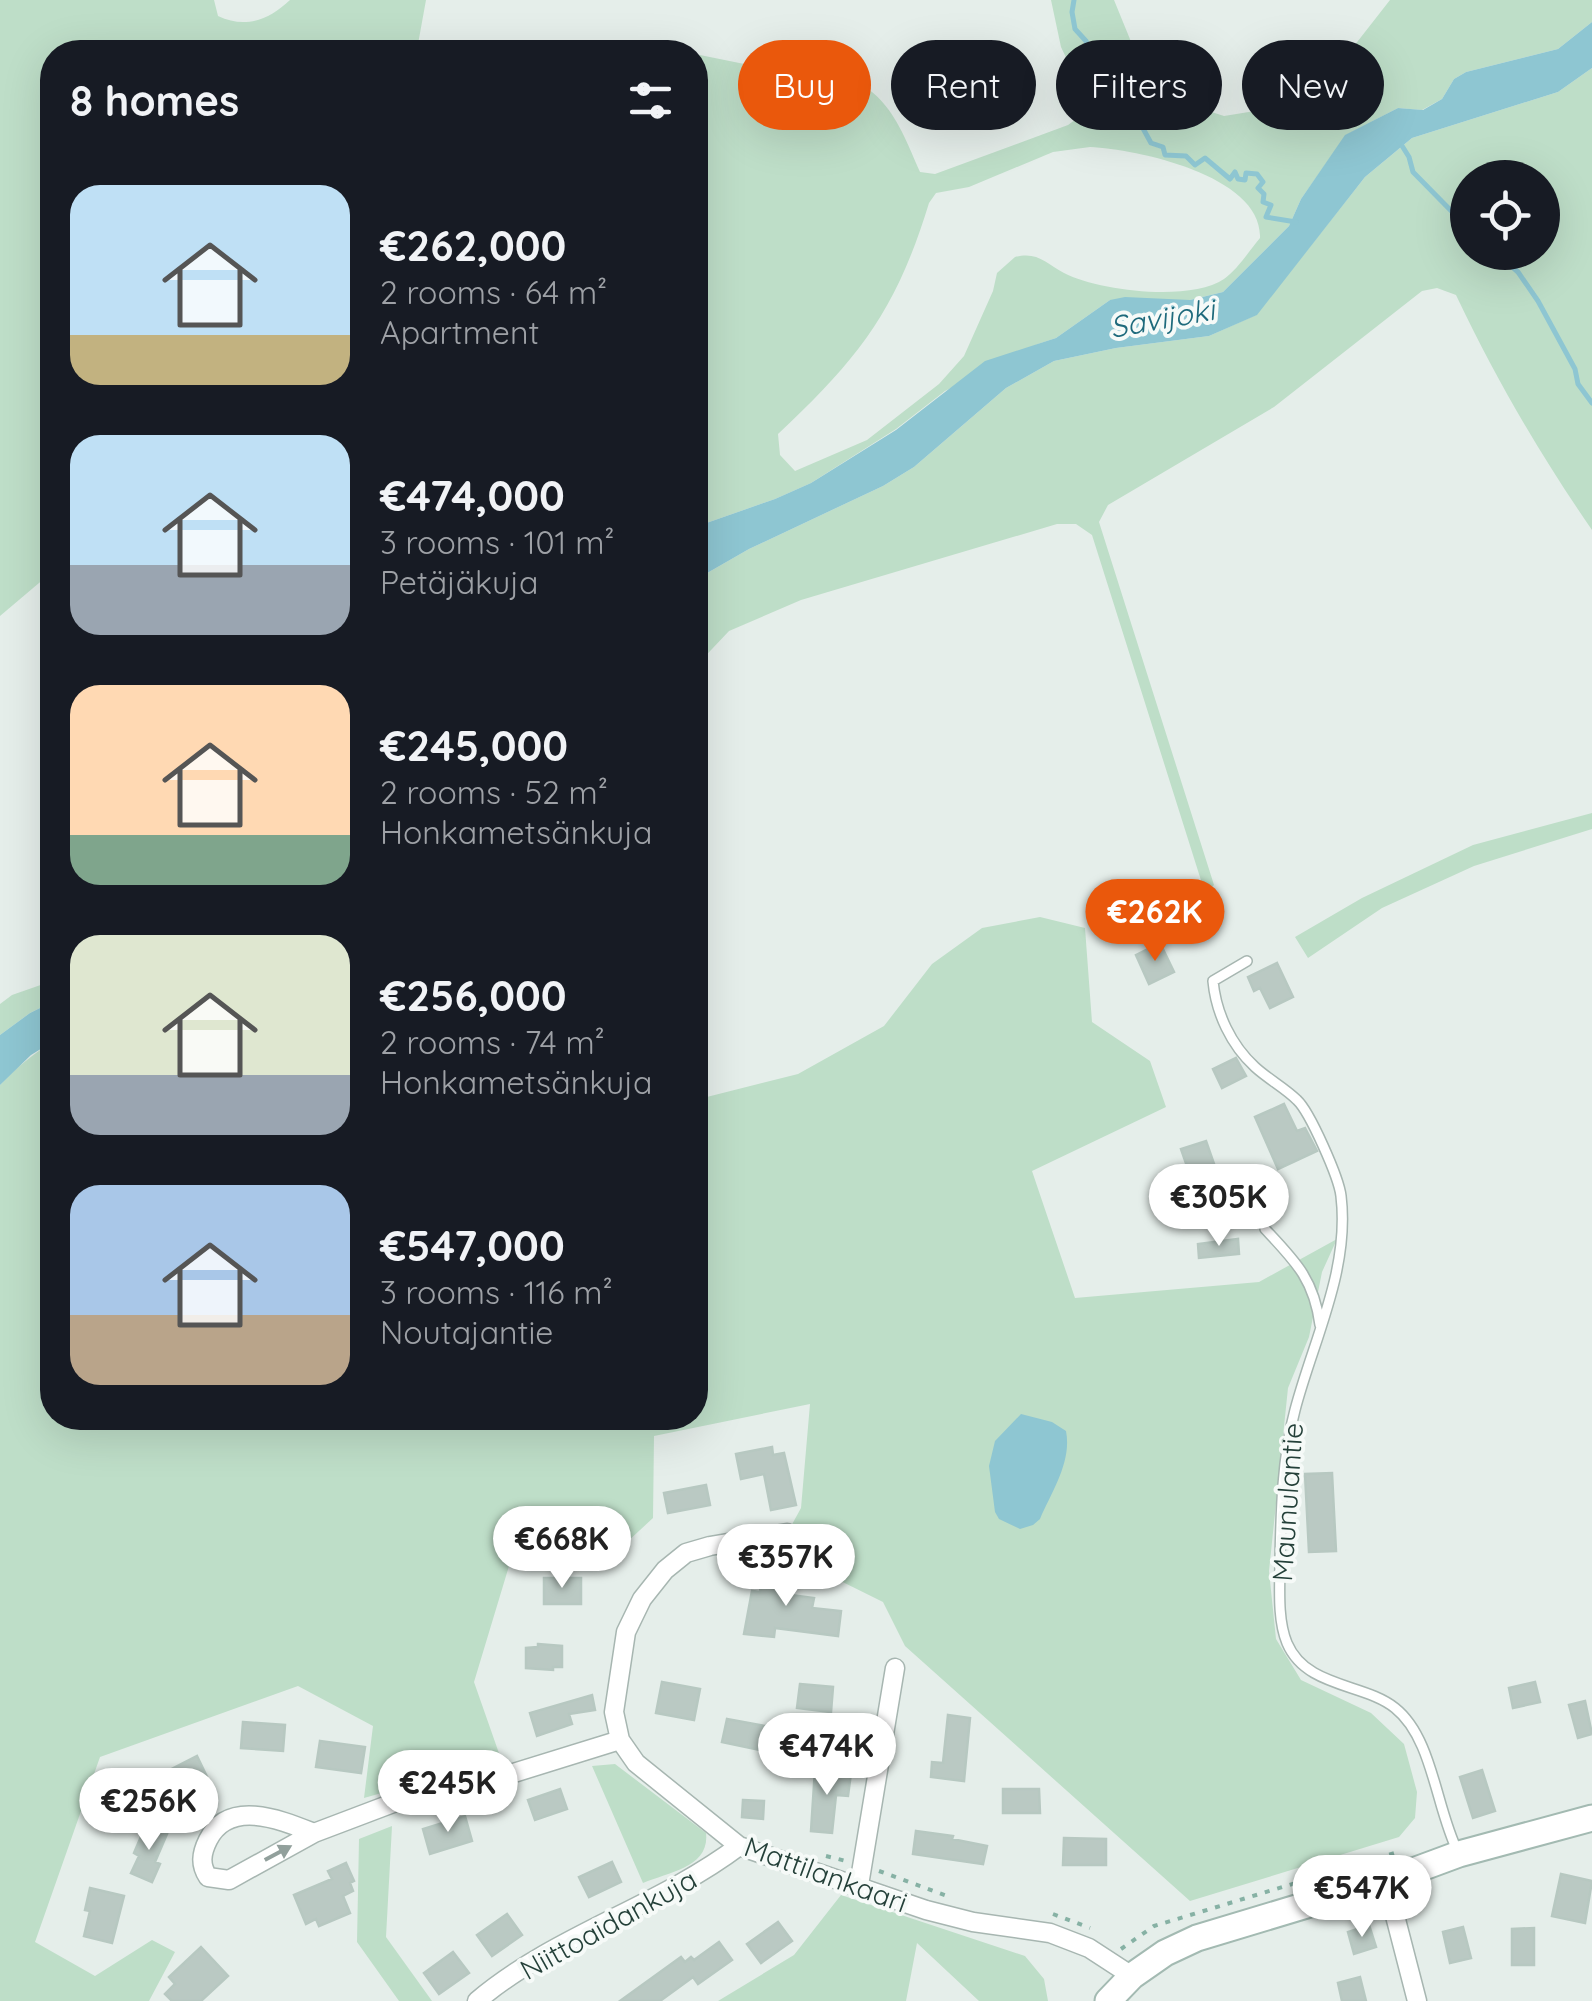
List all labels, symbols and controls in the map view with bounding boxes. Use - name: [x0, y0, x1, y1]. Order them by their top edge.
- chip: Buy: [738, 40, 871, 130]
- chip: Rent: [891, 40, 1036, 130]
- chip: Filters: [1056, 40, 1222, 130]
- chip: New: [1242, 40, 1384, 130]
- icon: filters: [623, 73, 678, 128]
- text: 8 homes: [70, 74, 239, 127]
- map controls: [1450, 160, 1560, 270]
- button: locate: [1450, 160, 1560, 270]
- text: €262,000: [380, 219, 566, 272]
- icon: home: [150, 225, 270, 345]
- text: 2 rooms · 64 m²: [380, 272, 607, 312]
- water label: Savijoki: [1107, 289, 1221, 346]
- text: Apartment: [380, 312, 539, 352]
- text: €474,000: [380, 469, 565, 522]
- icon: home: [150, 475, 270, 595]
- text: 3 rooms · 101 m²: [380, 522, 614, 562]
- text: Petäjäkuja: [380, 562, 538, 602]
- text: €245,000: [380, 719, 568, 772]
- icon: home: [150, 725, 270, 845]
- text: 2 rooms · 52 m²: [380, 772, 608, 812]
- text: Honkametsänkuja: [380, 812, 652, 852]
- pin: €262K: [1085, 879, 1225, 964]
- text: €262K: [1107, 891, 1203, 931]
- text: €256,000: [380, 969, 567, 1022]
- icon: home: [150, 975, 270, 1095]
- text: 2 rooms · 74 m²: [380, 1022, 605, 1062]
- text: Honkametsänkuja: [380, 1062, 652, 1102]
- pin: €305K: [1149, 1164, 1289, 1249]
- text: €305K: [1171, 1176, 1267, 1216]
- text: €547,000: [380, 1219, 565, 1272]
- icon: home: [150, 1225, 270, 1345]
- text: 3 rooms · 116 m²: [380, 1272, 613, 1312]
- text: Noutajantie: [380, 1312, 553, 1352]
- street label: Maunulantie: [1264, 1422, 1310, 1582]
- pin: €668K: [492, 1506, 632, 1591]
- text: €668K: [515, 1518, 609, 1558]
- pin: €357K: [716, 1524, 856, 1609]
- text: €357K: [739, 1536, 833, 1576]
- pin: €474K: [757, 1713, 897, 1798]
- text: €474K: [780, 1725, 874, 1765]
- pin: €245K: [378, 1750, 518, 1835]
- text: €245K: [400, 1762, 496, 1802]
- pin: €256K: [79, 1768, 219, 1853]
- text: €256K: [101, 1780, 197, 1820]
- street label: Mattilankaari: [740, 1828, 912, 1920]
- one-way arrow: [264, 1845, 293, 1862]
- pin: €547K: [1292, 1855, 1432, 1940]
- street label: Niittoaidankuja: [514, 1861, 702, 1987]
- text: €547K: [1315, 1867, 1409, 1907]

